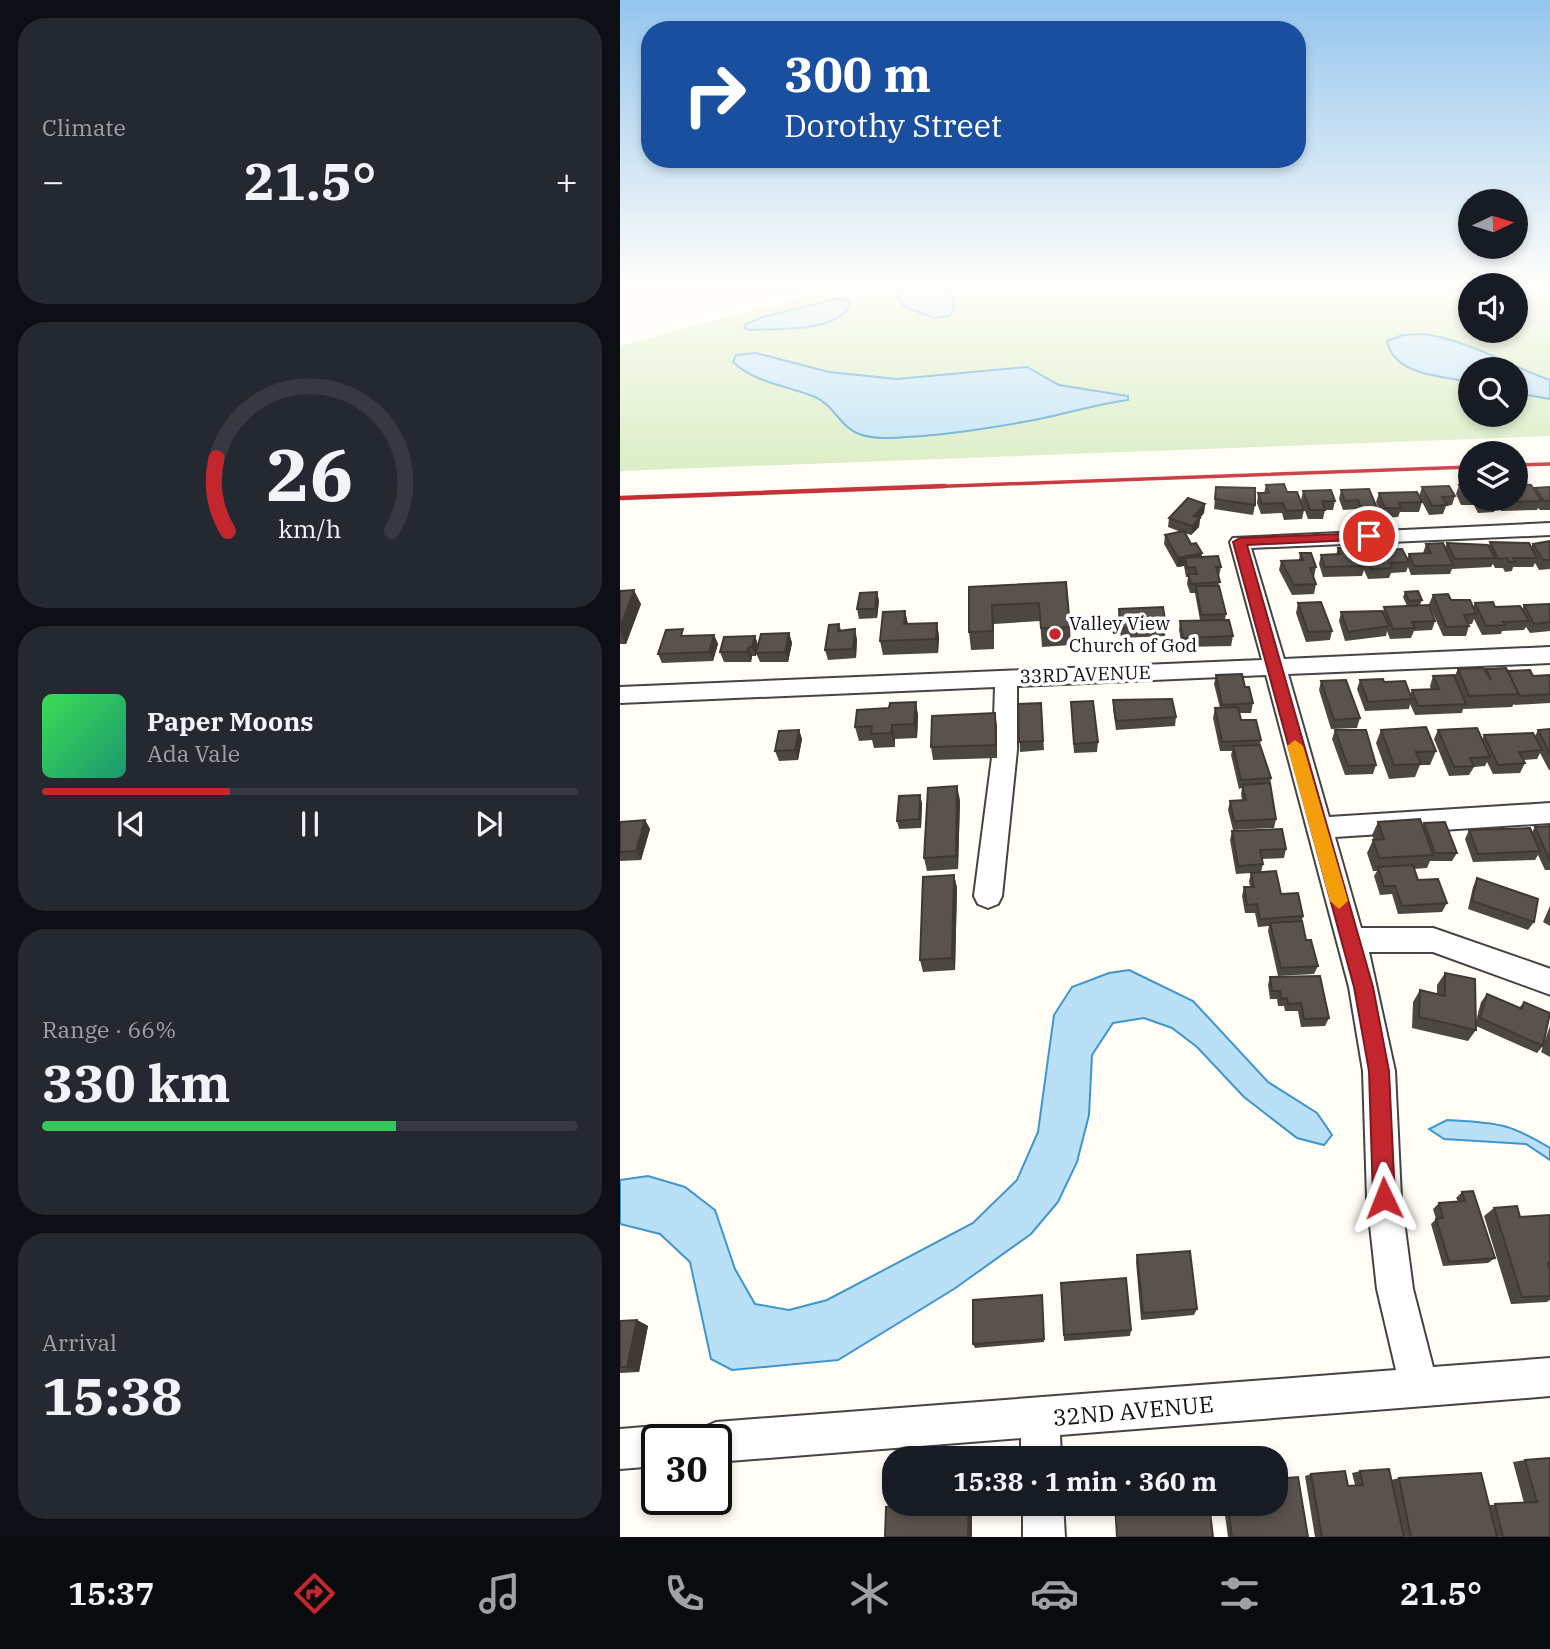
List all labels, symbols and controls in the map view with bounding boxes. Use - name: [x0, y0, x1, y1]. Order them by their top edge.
- text: 300 m: [784, 42, 931, 105]
- icon: right: [669, 49, 760, 140]
- text: Dorothy Street: [784, 104, 1002, 146]
- text: Climate: [42, 112, 126, 142]
- text: 21.5°: [244, 147, 376, 214]
- text: −: [42, 156, 65, 205]
- text: +: [555, 156, 578, 205]
- north arrow: [1458, 189, 1528, 259]
- map controls: [1458, 189, 1528, 511]
- button: sound: [1458, 273, 1528, 343]
- button: search: [1458, 357, 1528, 427]
- text: 26: [266, 426, 354, 521]
- button: layers: [1458, 441, 1528, 511]
- pin: [1339, 506, 1399, 566]
- text: km/h: [278, 511, 342, 544]
- icon: arrive: [1350, 517, 1388, 555]
- place label: Valley View Church of God: [1069, 611, 1197, 657]
- marker: Valley View Church of God: [1047, 626, 1063, 642]
- street label: 33RD AVENUE: [1019, 660, 1151, 688]
- text: Paper Moons: [147, 704, 314, 738]
- text: Ada Vale: [147, 738, 240, 768]
- icon: previous: [112, 805, 150, 843]
- icon: pause: [291, 805, 329, 843]
- icon: next: [470, 805, 508, 843]
- text: Range · 66%: [42, 1014, 176, 1044]
- text: 330 km: [42, 1049, 231, 1116]
- position arrow: [1347, 1161, 1421, 1235]
- text: Arrival: [42, 1327, 117, 1357]
- text: 15:38: [42, 1362, 183, 1429]
- street label: 32ND AVENUE: [1051, 1388, 1215, 1432]
- speed limit sign: 30: [641, 1424, 732, 1515]
- text: 15:38 · 1 min · 360 m: [953, 1464, 1217, 1498]
- icon: directions: [290, 1569, 339, 1618]
- icon: music: [475, 1569, 524, 1618]
- icon: phone: [660, 1569, 709, 1618]
- icon: climate: [845, 1569, 894, 1618]
- icon: car: [1030, 1569, 1079, 1618]
- icon: filters: [1215, 1569, 1264, 1618]
- text: 15:37: [68, 1572, 154, 1614]
- text: 21.5°: [1400, 1572, 1482, 1614]

